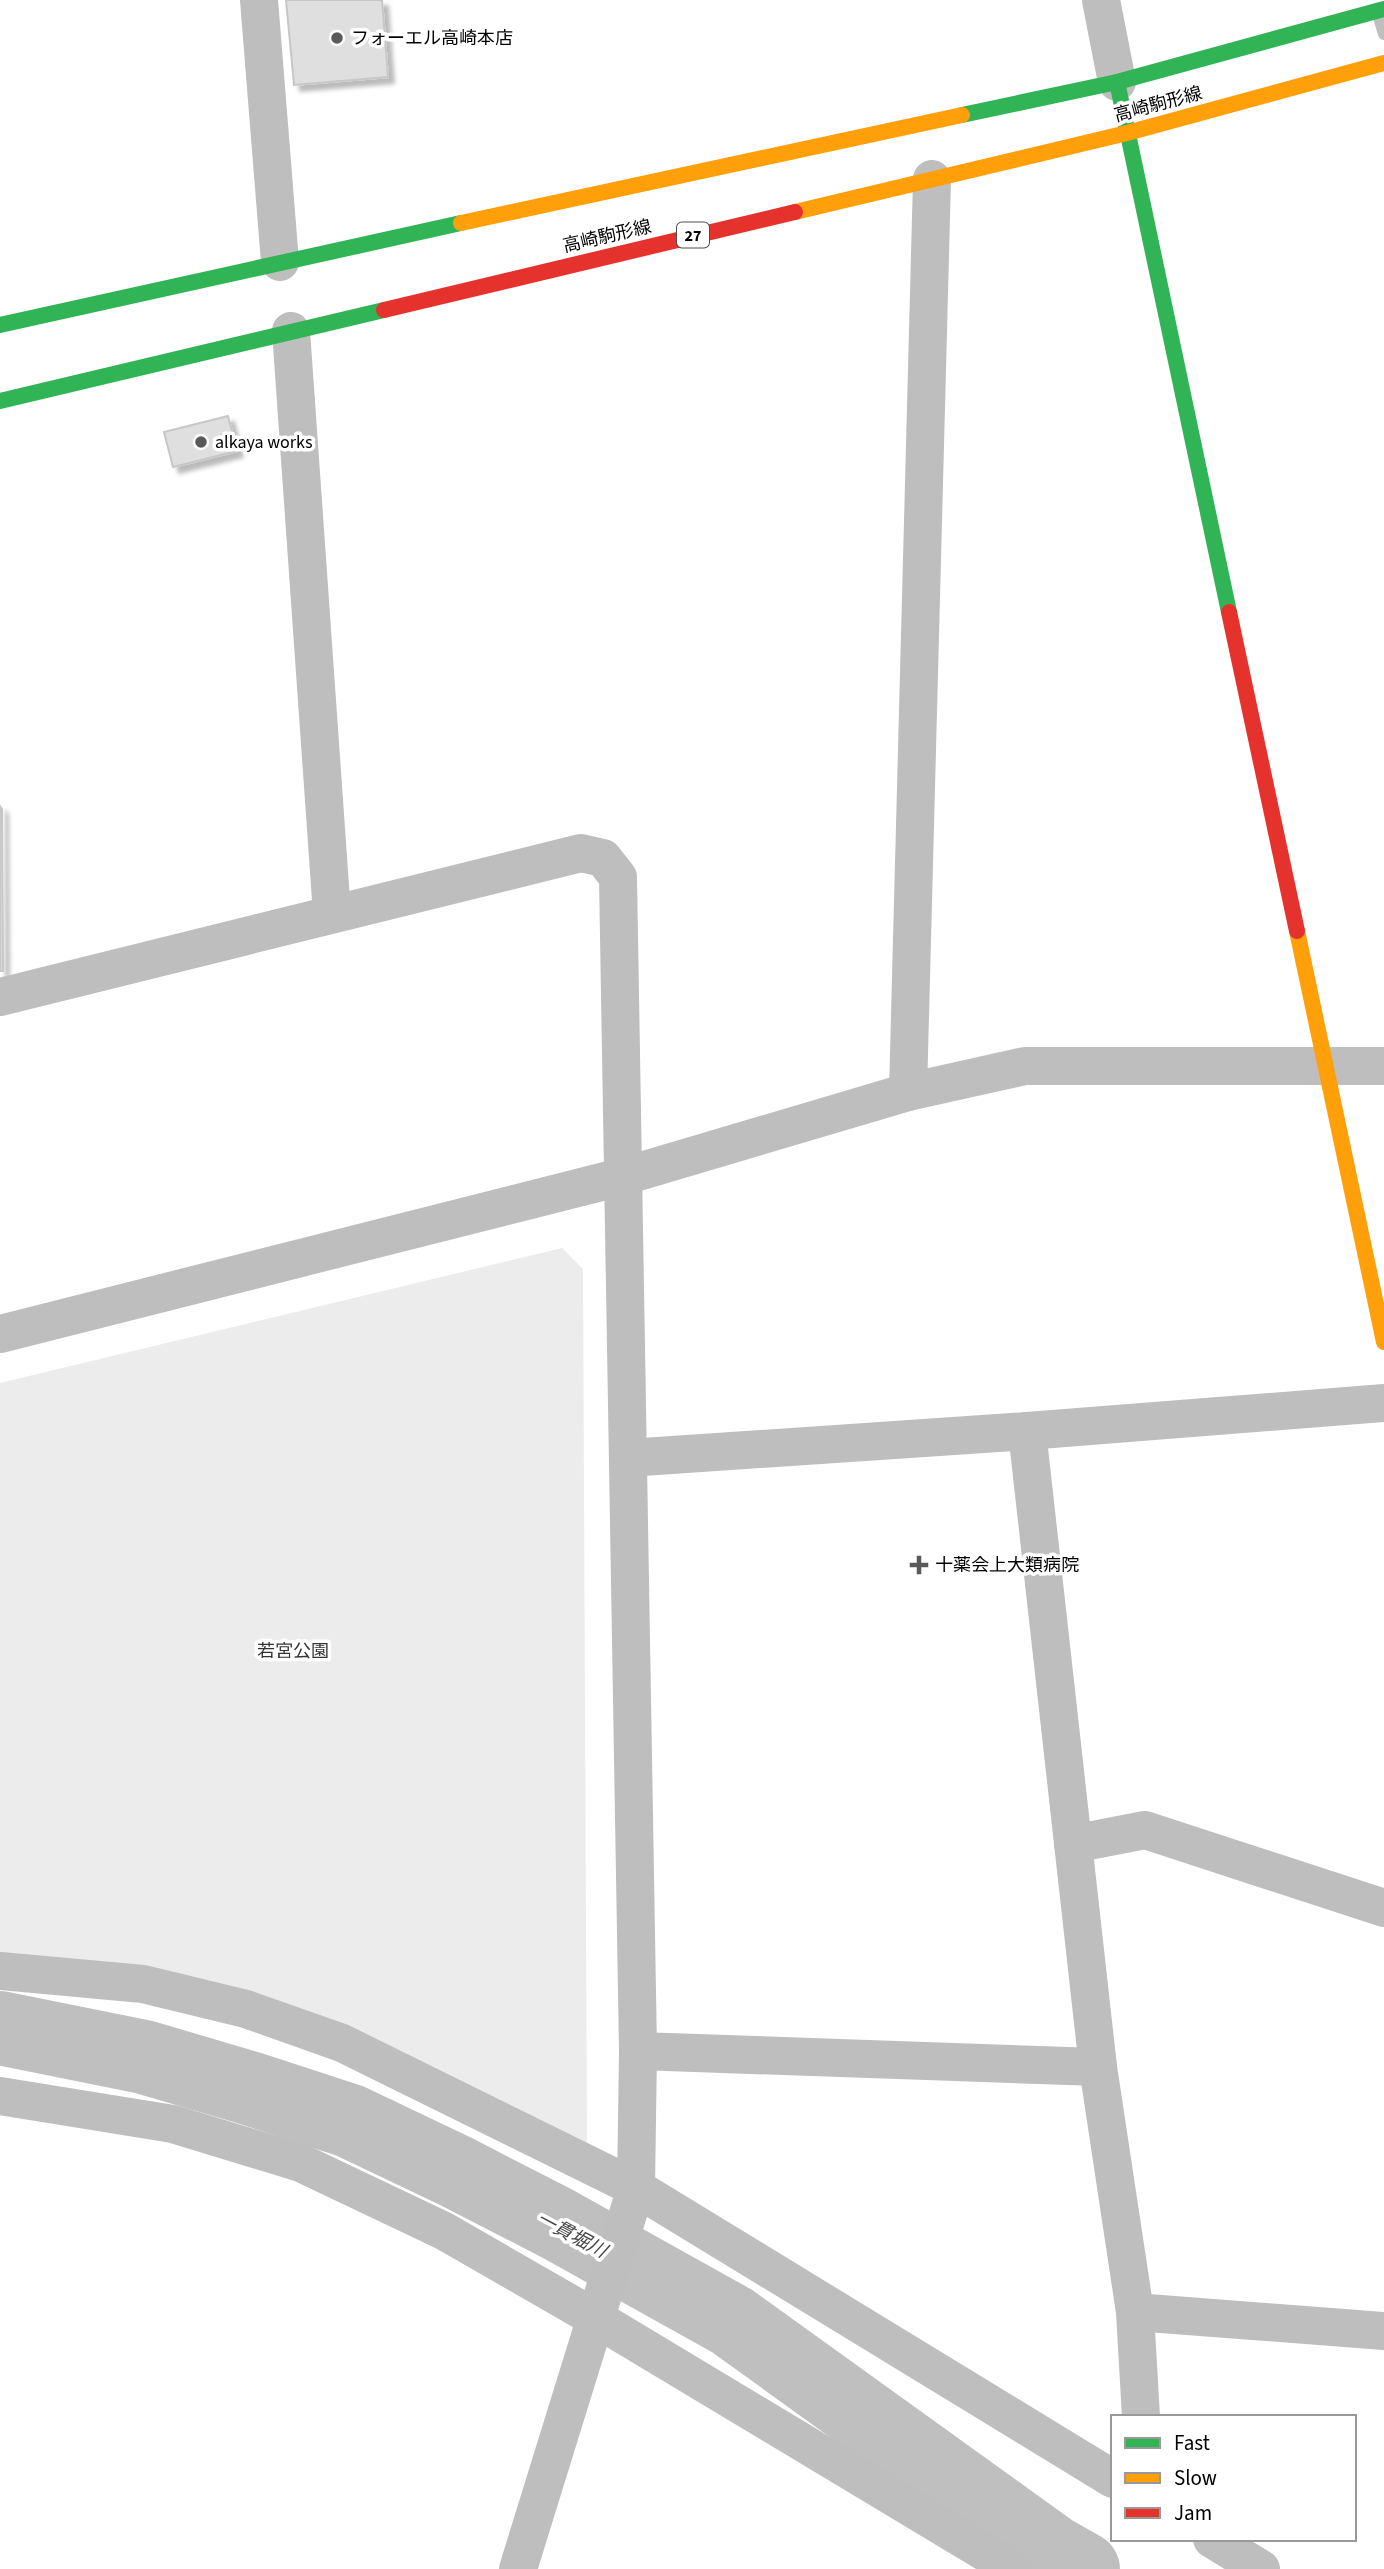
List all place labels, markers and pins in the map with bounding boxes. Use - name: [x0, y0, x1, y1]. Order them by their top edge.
- place label: フォーエル高崎本店: [351, 26, 513, 51]
- marker: フォーエル高崎本店: [329, 30, 345, 46]
- place label: alkaya works: [215, 430, 313, 455]
- marker: alkaya works: [193, 434, 209, 450]
- place label: 十薬会上大類病院: [935, 1553, 1079, 1578]
- marker: 十薬会上大類病院: [909, 1555, 929, 1575]

